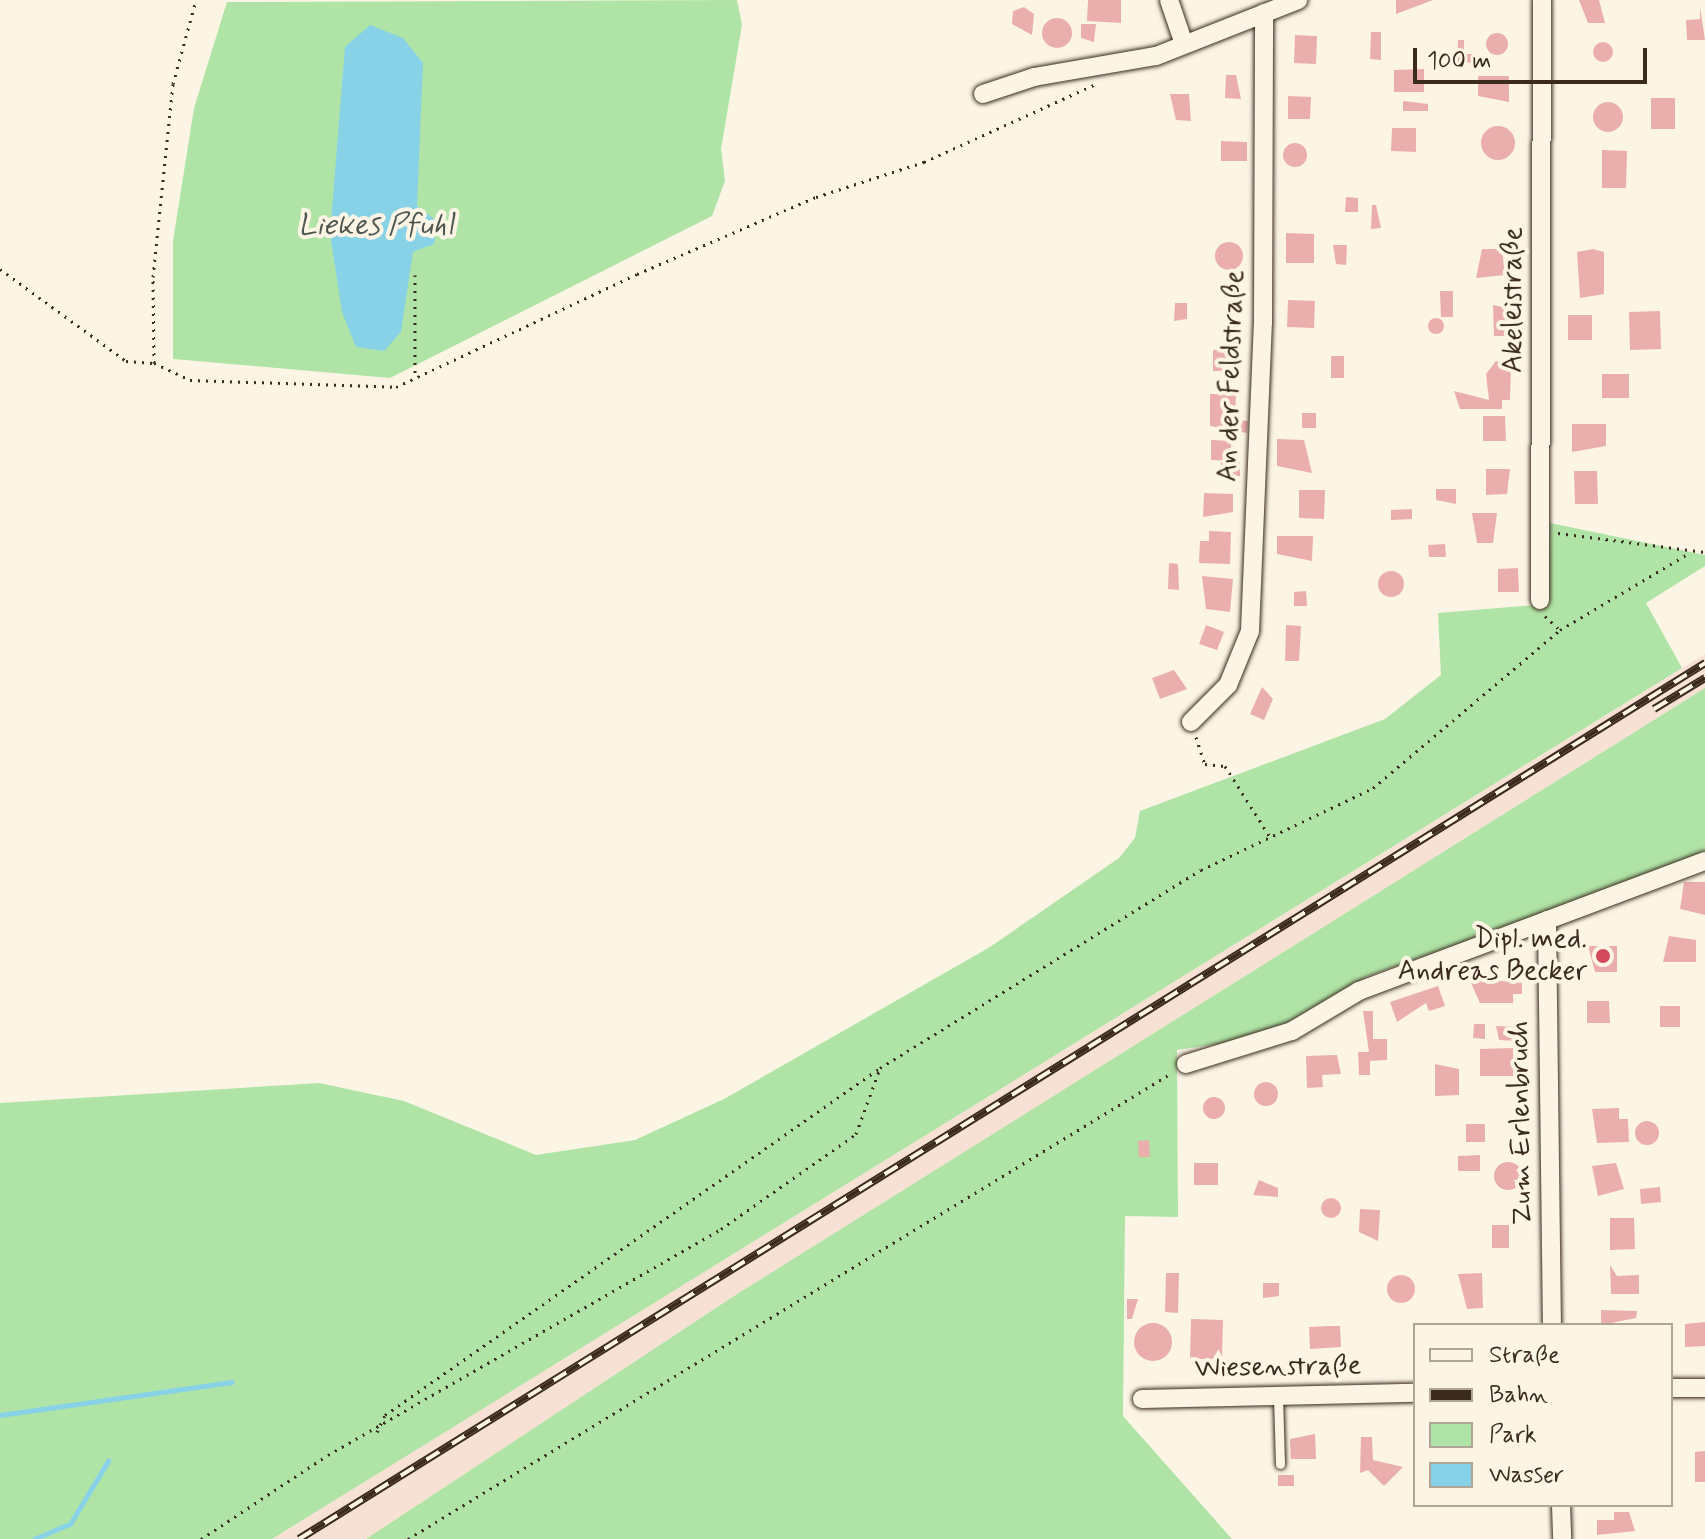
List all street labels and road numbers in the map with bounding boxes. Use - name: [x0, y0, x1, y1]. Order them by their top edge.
- street label: Akeleistraße: [1497, 227, 1531, 373]
- street label: An der Feldstraße: [1212, 270, 1252, 482]
- street label: Zum Erlenbruch: [1503, 1020, 1541, 1226]
- street label: Wiesenstraße: [1194, 1350, 1362, 1386]

